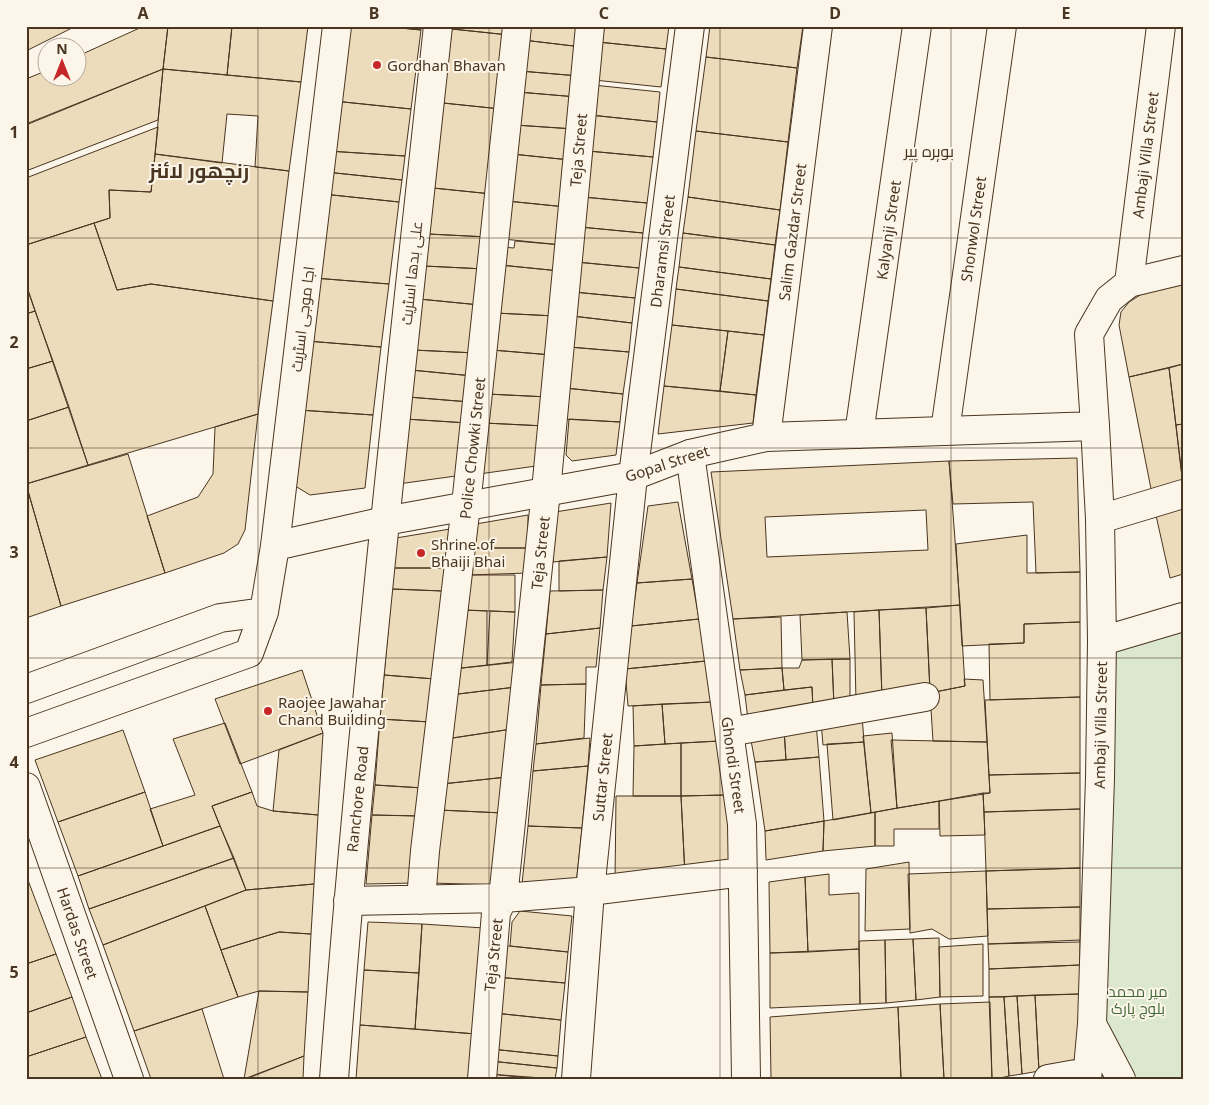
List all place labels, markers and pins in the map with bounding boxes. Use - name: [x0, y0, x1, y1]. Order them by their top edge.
- place label: Gordhan Bhavan: [387, 55, 506, 75]
- marker: Gordhan Bhavan: [371, 59, 383, 71]
- place label: Shrine of Bhaiji Bhai: [431, 534, 505, 571]
- marker: Shrine of Bhaiji Bhai: [415, 547, 427, 559]
- place label: Raojee Jawahar Chand Building: [278, 692, 386, 729]
- marker: Raojee Jawahar Chand Building: [262, 705, 274, 717]

